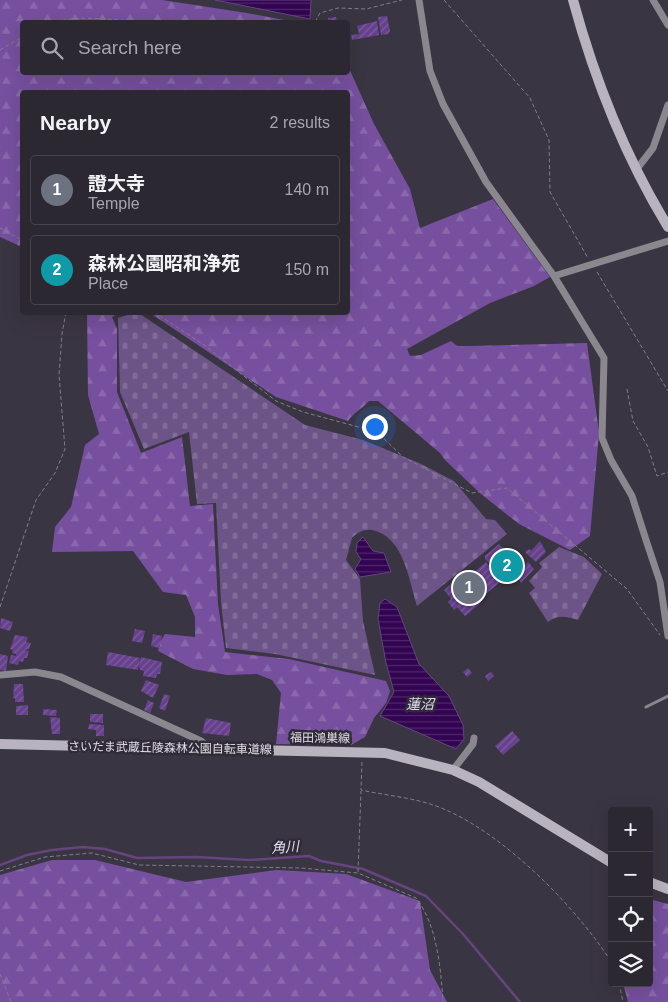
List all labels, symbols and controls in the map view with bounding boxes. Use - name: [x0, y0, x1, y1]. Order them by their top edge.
- search box: [20, 20, 350, 75]
- icon: search: [38, 34, 66, 62]
- text: Search here: [78, 37, 182, 58]
- text: Nearby: [40, 111, 111, 134]
- text: 2 results: [270, 114, 330, 131]
- text: 證大寺: [88, 173, 145, 194]
- text: 1: [53, 181, 61, 198]
- text: 140 m: [285, 181, 329, 198]
- text: Temple: [88, 195, 140, 212]
- text: 森林公園昭和浄苑: [88, 253, 240, 274]
- text: 2: [53, 261, 61, 278]
- text: 150 m: [285, 261, 329, 278]
- text: Place: [88, 275, 128, 292]
- your location: [362, 414, 388, 440]
- pin: 2: [491, 547, 523, 585]
- pin: 1: [453, 569, 485, 607]
- water label: 蓮沼: [406, 696, 436, 712]
- street label: 福田鴻巣線: [290, 730, 350, 746]
- street label: さいたま武蔵丘陵森林公園自転車道線: [68, 739, 272, 757]
- map controls: [608, 807, 653, 987]
- button: +: [608, 807, 653, 852]
- water label: 角川: [270, 838, 302, 856]
- button: −: [608, 852, 653, 897]
- button: locate: [608, 897, 653, 942]
- button: layers: [608, 942, 653, 987]

